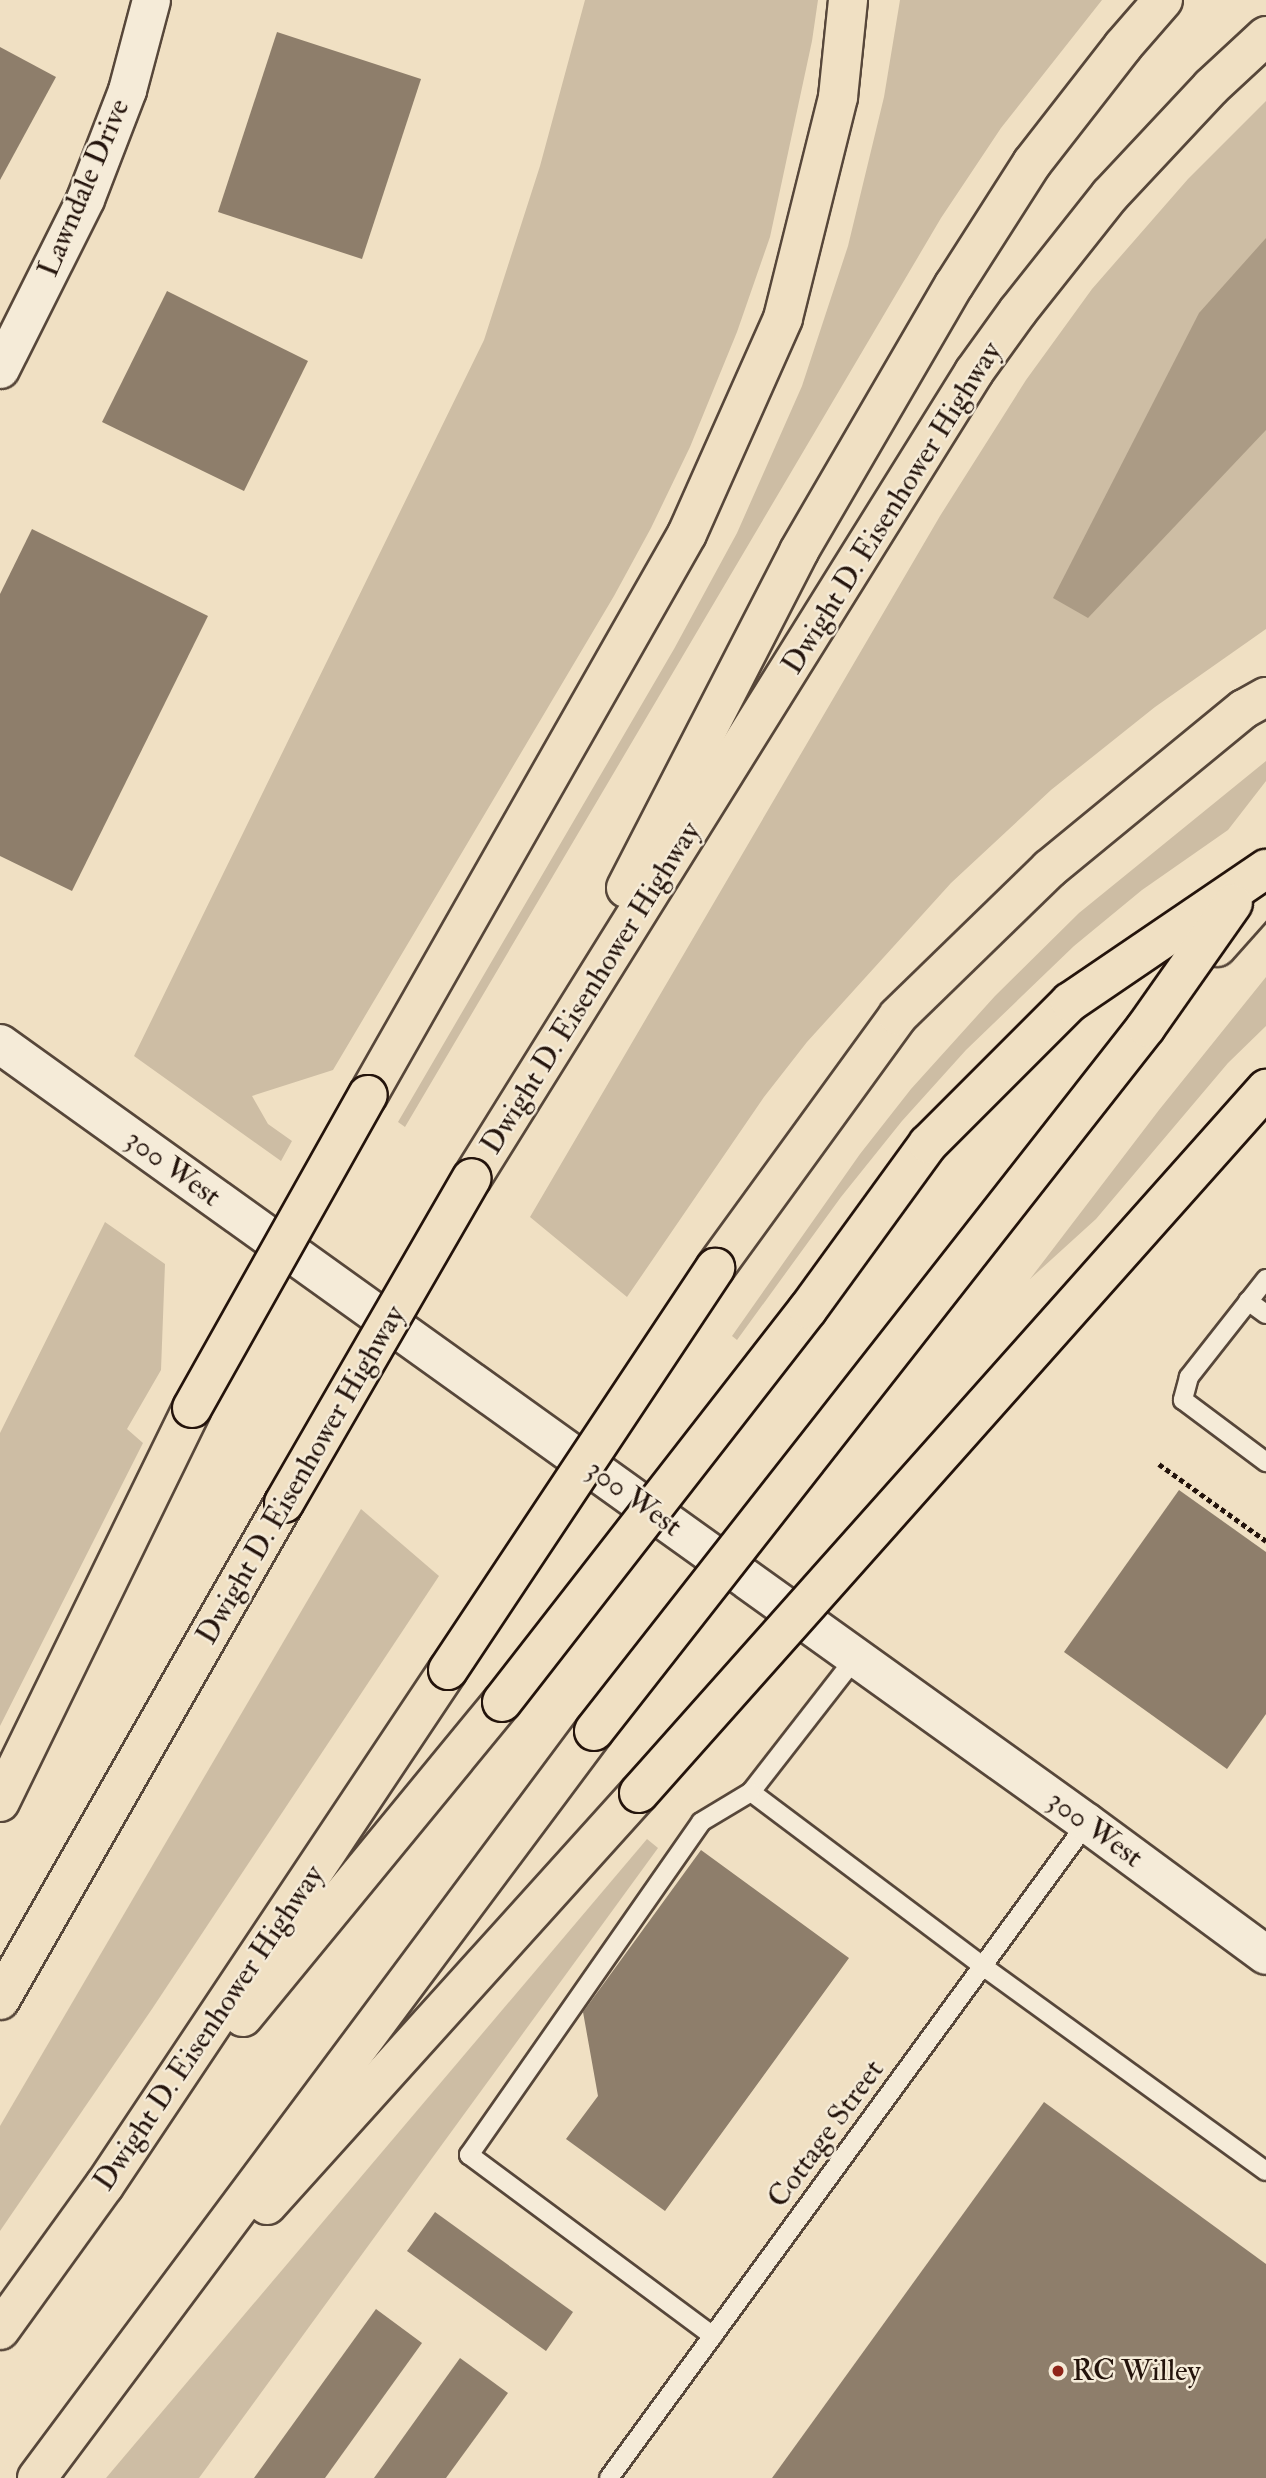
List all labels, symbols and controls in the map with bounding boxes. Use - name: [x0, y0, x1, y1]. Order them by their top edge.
- street label: Lawndale Drive: [30, 94, 138, 282]
- street label: Dwight D. Eisenhower Highway: [775, 335, 1009, 681]
- street label: Dwight D. Eisenhower Highway: [474, 815, 708, 1161]
- street label: 300 West: [118, 1121, 228, 1215]
- street label: Dwight D. Eisenhower Highway: [189, 1299, 413, 1651]
- street label: 300 West: [579, 1451, 689, 1545]
- street label: 300 West: [1040, 1782, 1150, 1876]
- street label: Dwight D. Eisenhower Highway: [86, 1858, 332, 2198]
- street label: Cottage Street: [760, 2053, 892, 2215]
- place label: RC Willey: [1072, 2353, 1201, 2389]
- marker: RC Willey: [1050, 2363, 1066, 2379]

